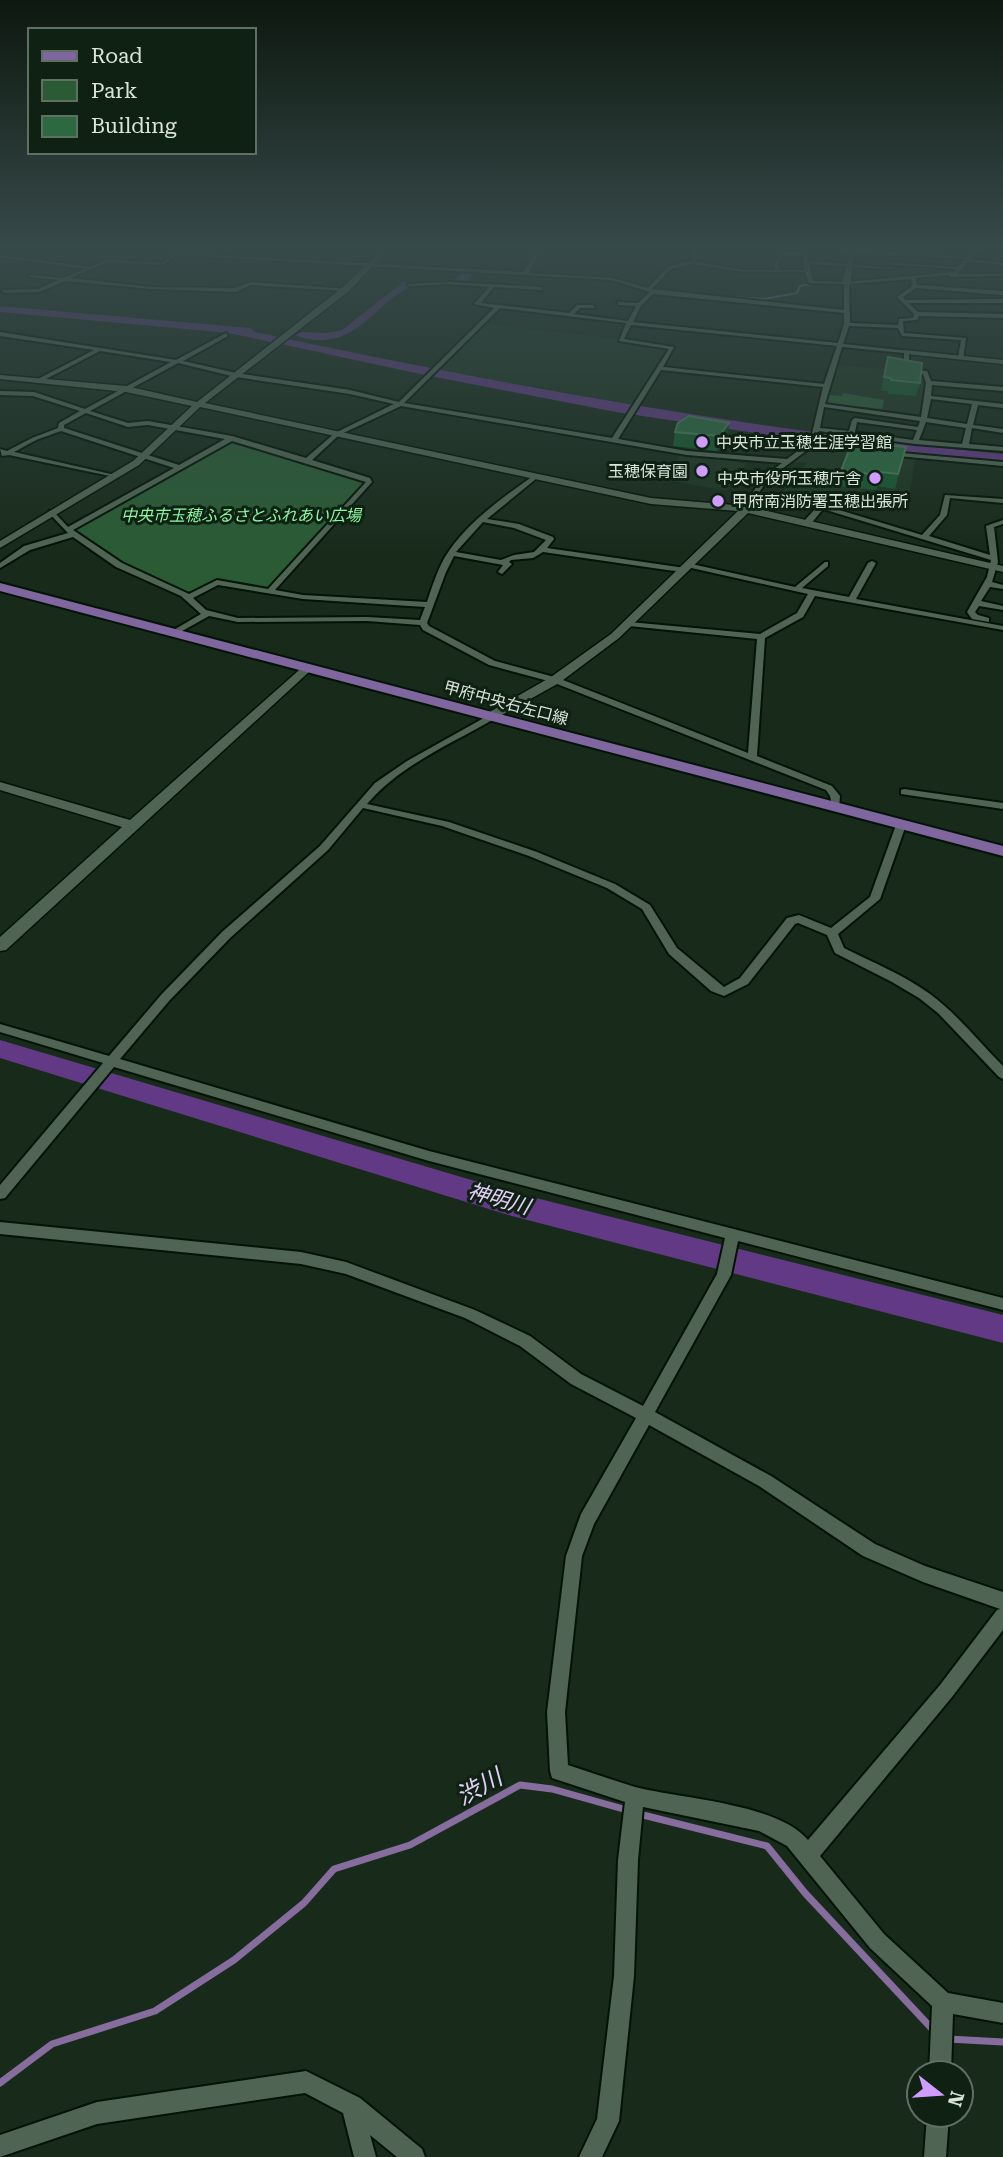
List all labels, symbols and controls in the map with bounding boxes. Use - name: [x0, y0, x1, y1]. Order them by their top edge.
- legend: [28, 28, 256, 154]
- text: Road: [91, 44, 143, 68]
- text: Park: [91, 79, 137, 103]
- text: Building: [91, 114, 177, 138]
- place label: 中央市立玉穂生涯学習館: [716, 433, 892, 452]
- marker: 中央市立玉穂生涯学習館: [694, 434, 710, 450]
- place label: 玉穂保育園: [608, 462, 688, 481]
- marker: 玉穂保育園: [694, 463, 710, 479]
- place label: 中央市役所玉穂庁舎: [717, 469, 861, 488]
- marker: 中央市役所玉穂庁舎: [867, 470, 883, 486]
- place label: 甲府南消防署玉穂出張所: [732, 492, 908, 511]
- marker: 甲府南消防署玉穂出張所: [710, 493, 726, 509]
- park label: 中央市玉穂ふるさとふれあい広場: [121, 506, 363, 525]
- street label: 甲府中央右左口線: [442, 677, 570, 729]
- water label: 神明川: [465, 1179, 535, 1220]
- water label: 渋川: [451, 1762, 509, 1811]
- north arrow: [905, 2059, 975, 2129]
- text: N: [943, 2088, 969, 2110]

